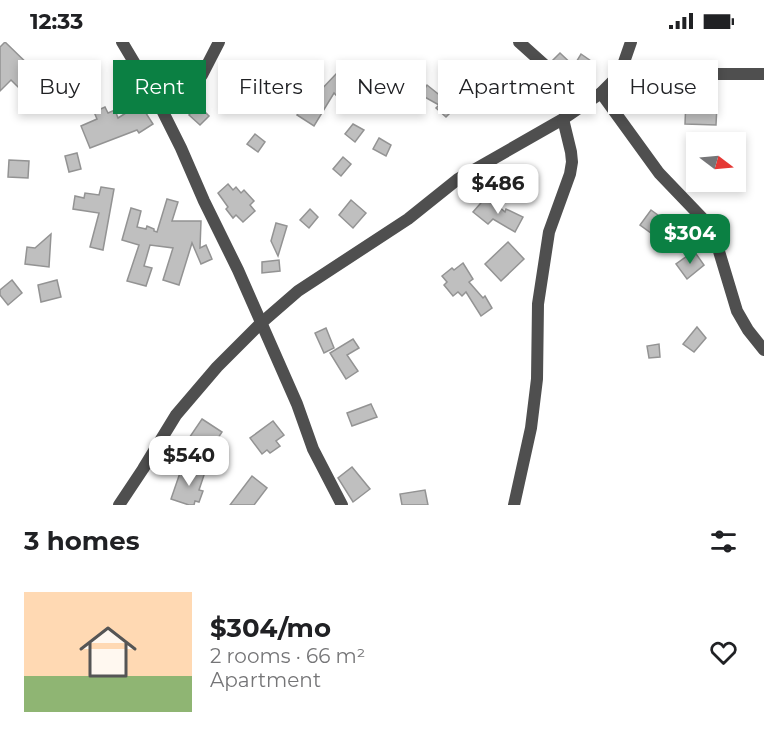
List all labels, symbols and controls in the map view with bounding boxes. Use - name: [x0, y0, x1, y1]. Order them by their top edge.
- text: 12:33: [30, 8, 83, 35]
- chip: Buy: [18, 60, 101, 114]
- chip: Rent: [113, 60, 206, 114]
- chip: Filters: [218, 60, 324, 114]
- chip: New: [336, 60, 426, 114]
- chip: Apartment: [438, 60, 596, 114]
- chip: House: [608, 60, 718, 114]
- north arrow: [686, 132, 746, 192]
- map controls: [686, 132, 746, 192]
- pin: $486: [462, 164, 534, 215]
- text: $486: [472, 171, 524, 195]
- pin: $304: [654, 214, 726, 265]
- text: $304: [664, 221, 716, 245]
- pin: $540: [153, 436, 225, 487]
- text: $540: [163, 443, 215, 467]
- text: 3 homes: [24, 525, 139, 557]
- icon: filters: [707, 525, 740, 558]
- text: $304/mo: [210, 612, 331, 644]
- icon: home: [72, 616, 144, 688]
- icon: heart: [707, 636, 740, 669]
- text: 2 rooms · 66 m²: [210, 644, 365, 668]
- text: Apartment: [210, 668, 321, 692]

